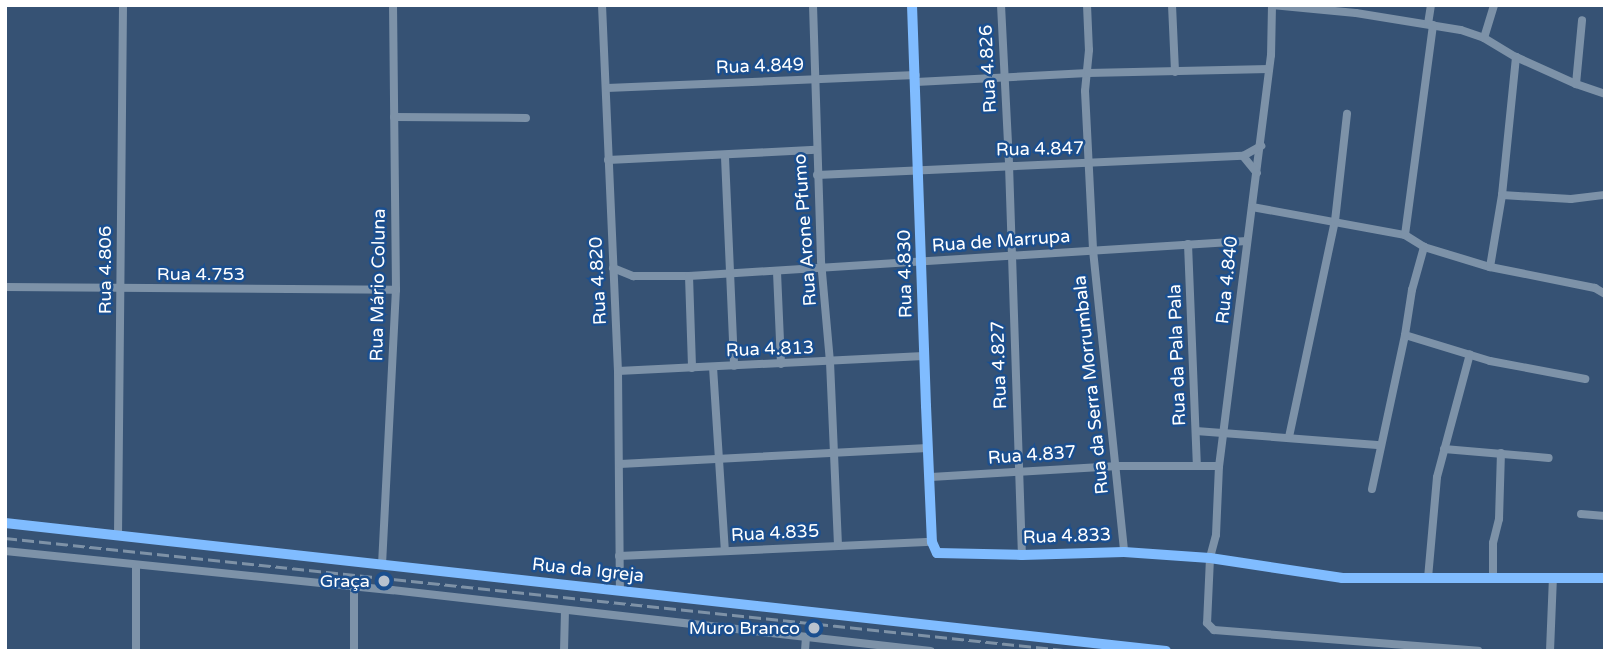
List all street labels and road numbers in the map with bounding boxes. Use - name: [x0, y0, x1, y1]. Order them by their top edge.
- street label: Rua 4.826: [975, 24, 1001, 114]
- street label: Rua 4.849: [715, 54, 805, 78]
- street label: Rua 4.847: [996, 137, 1084, 161]
- street label: Rua Arone Pfumo: [789, 153, 821, 307]
- street label: Rua Mário Coluna: [366, 208, 390, 362]
- street label: Rua de Marrupa: [931, 225, 1071, 257]
- street label: Rua 4.806: [94, 226, 116, 314]
- street label: Rua 4.830: [893, 230, 917, 318]
- street label: Rua 4.840: [1212, 235, 1242, 325]
- street label: Rua 4.820: [585, 236, 611, 326]
- street label: Rua 4.753: [157, 263, 245, 285]
- street label: Rua da Serra Morrumbala: [1069, 274, 1113, 496]
- street label: Rua da Pala Pala: [1164, 284, 1190, 426]
- street label: Rua 4.827: [987, 320, 1011, 410]
- street label: Rua 4.813: [725, 337, 815, 361]
- street label: Rua 4.837: [987, 441, 1077, 469]
- street label: Rua 4.835: [730, 520, 820, 546]
- street label: Rua 4.833: [1022, 524, 1112, 548]
- street label: Rua da Igreja: [531, 553, 645, 587]

